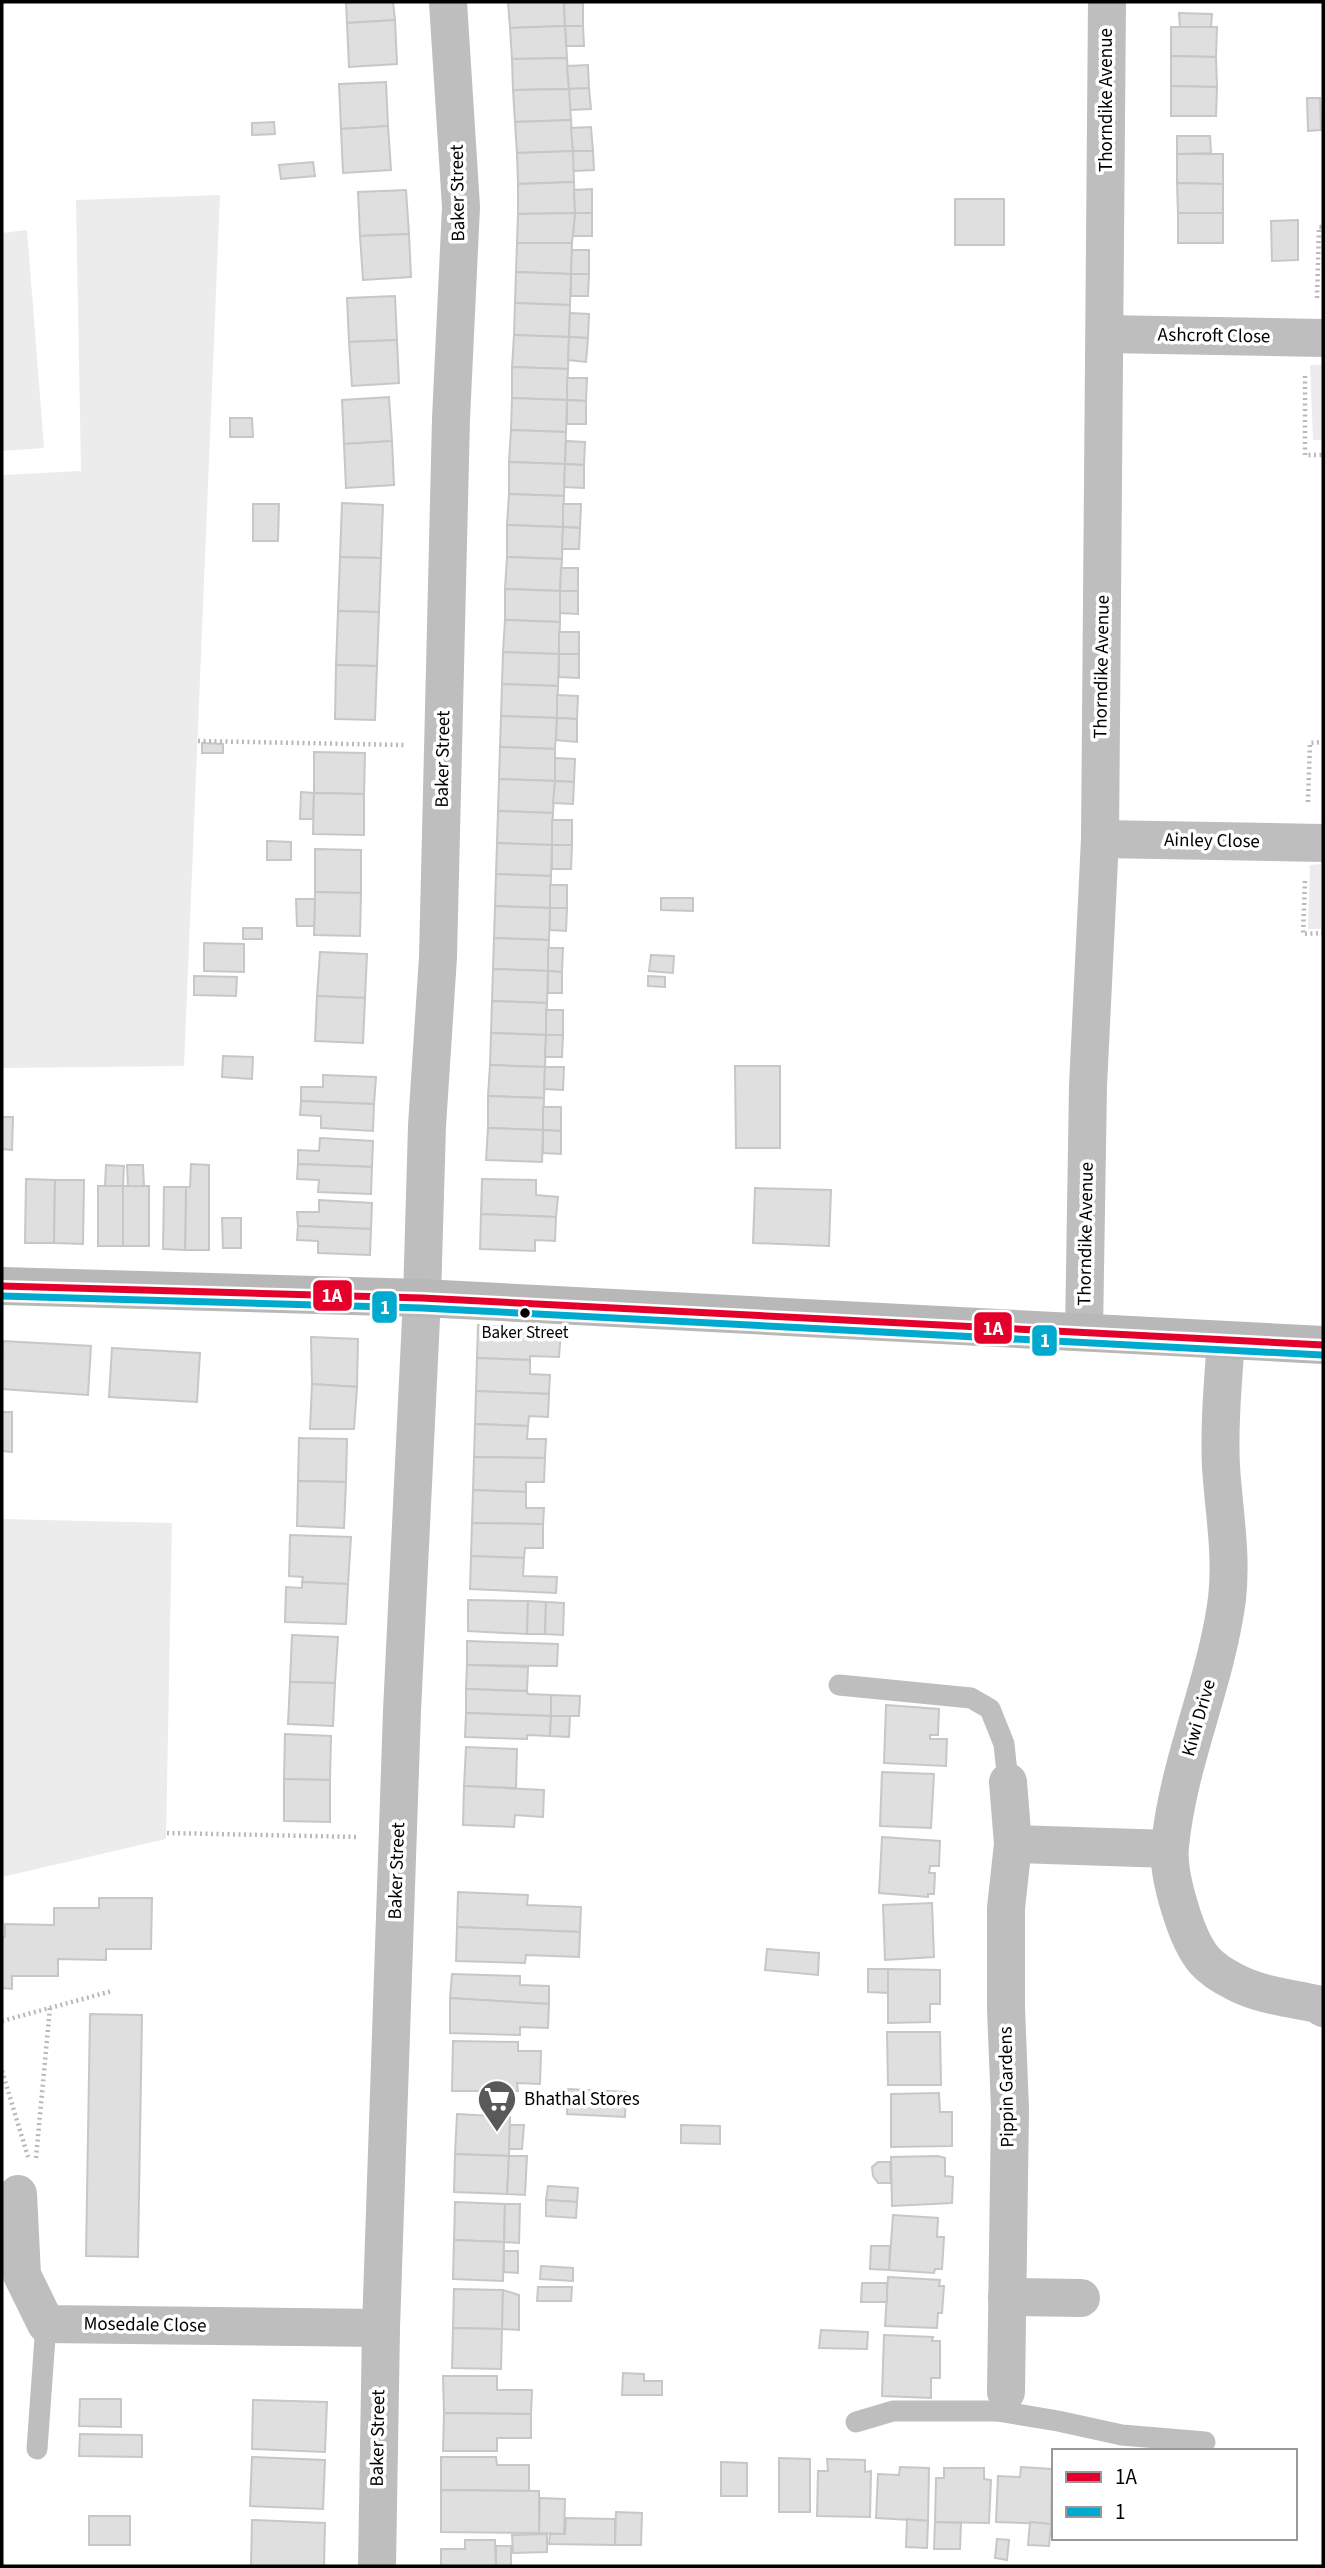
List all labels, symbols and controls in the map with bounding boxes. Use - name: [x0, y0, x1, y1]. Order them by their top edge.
- street label: Thorndike Avenue: [1093, 28, 1120, 172]
- street label: Baker Street: [444, 144, 472, 242]
- street label: Ashcroft Close: [1157, 322, 1271, 350]
- street label: Thorndike Avenue: [1087, 595, 1117, 739]
- street label: Baker Street: [429, 710, 457, 808]
- street label: Ainley Close: [1164, 827, 1260, 855]
- street label: Thorndike Avenue: [1071, 1162, 1101, 1306]
- line badge: 1A: [312, 1279, 353, 1312]
- text: 1A: [322, 1283, 343, 1310]
- line badge: 1: [371, 1290, 398, 1324]
- text: 1: [380, 1295, 390, 1322]
- marker: Baker Street: [518, 1306, 532, 1320]
- line badge: 1A: [973, 1311, 1013, 1345]
- text: 1A: [983, 1316, 1004, 1343]
- place label: Baker Street: [482, 1321, 569, 1345]
- line badge: 1: [1031, 1324, 1058, 1357]
- text: 1: [1040, 1328, 1050, 1355]
- street label: Kiwi Drive: [1175, 1676, 1223, 1760]
- street label: Baker Street: [382, 1821, 412, 1920]
- street label: Pippin Gardens: [992, 2026, 1022, 2148]
- supermarket icon: Bhathal Stores: [476, 2078, 518, 2133]
- place label: Bhathal Stores: [524, 2086, 640, 2113]
- street label: Mosedale Close: [83, 2310, 207, 2340]
- street label: Baker Street: [364, 2389, 392, 2487]
- legend: [1052, 2449, 1297, 2540]
- text: 1A: [1115, 2462, 1137, 2492]
- text: 1: [1115, 2497, 1125, 2527]

